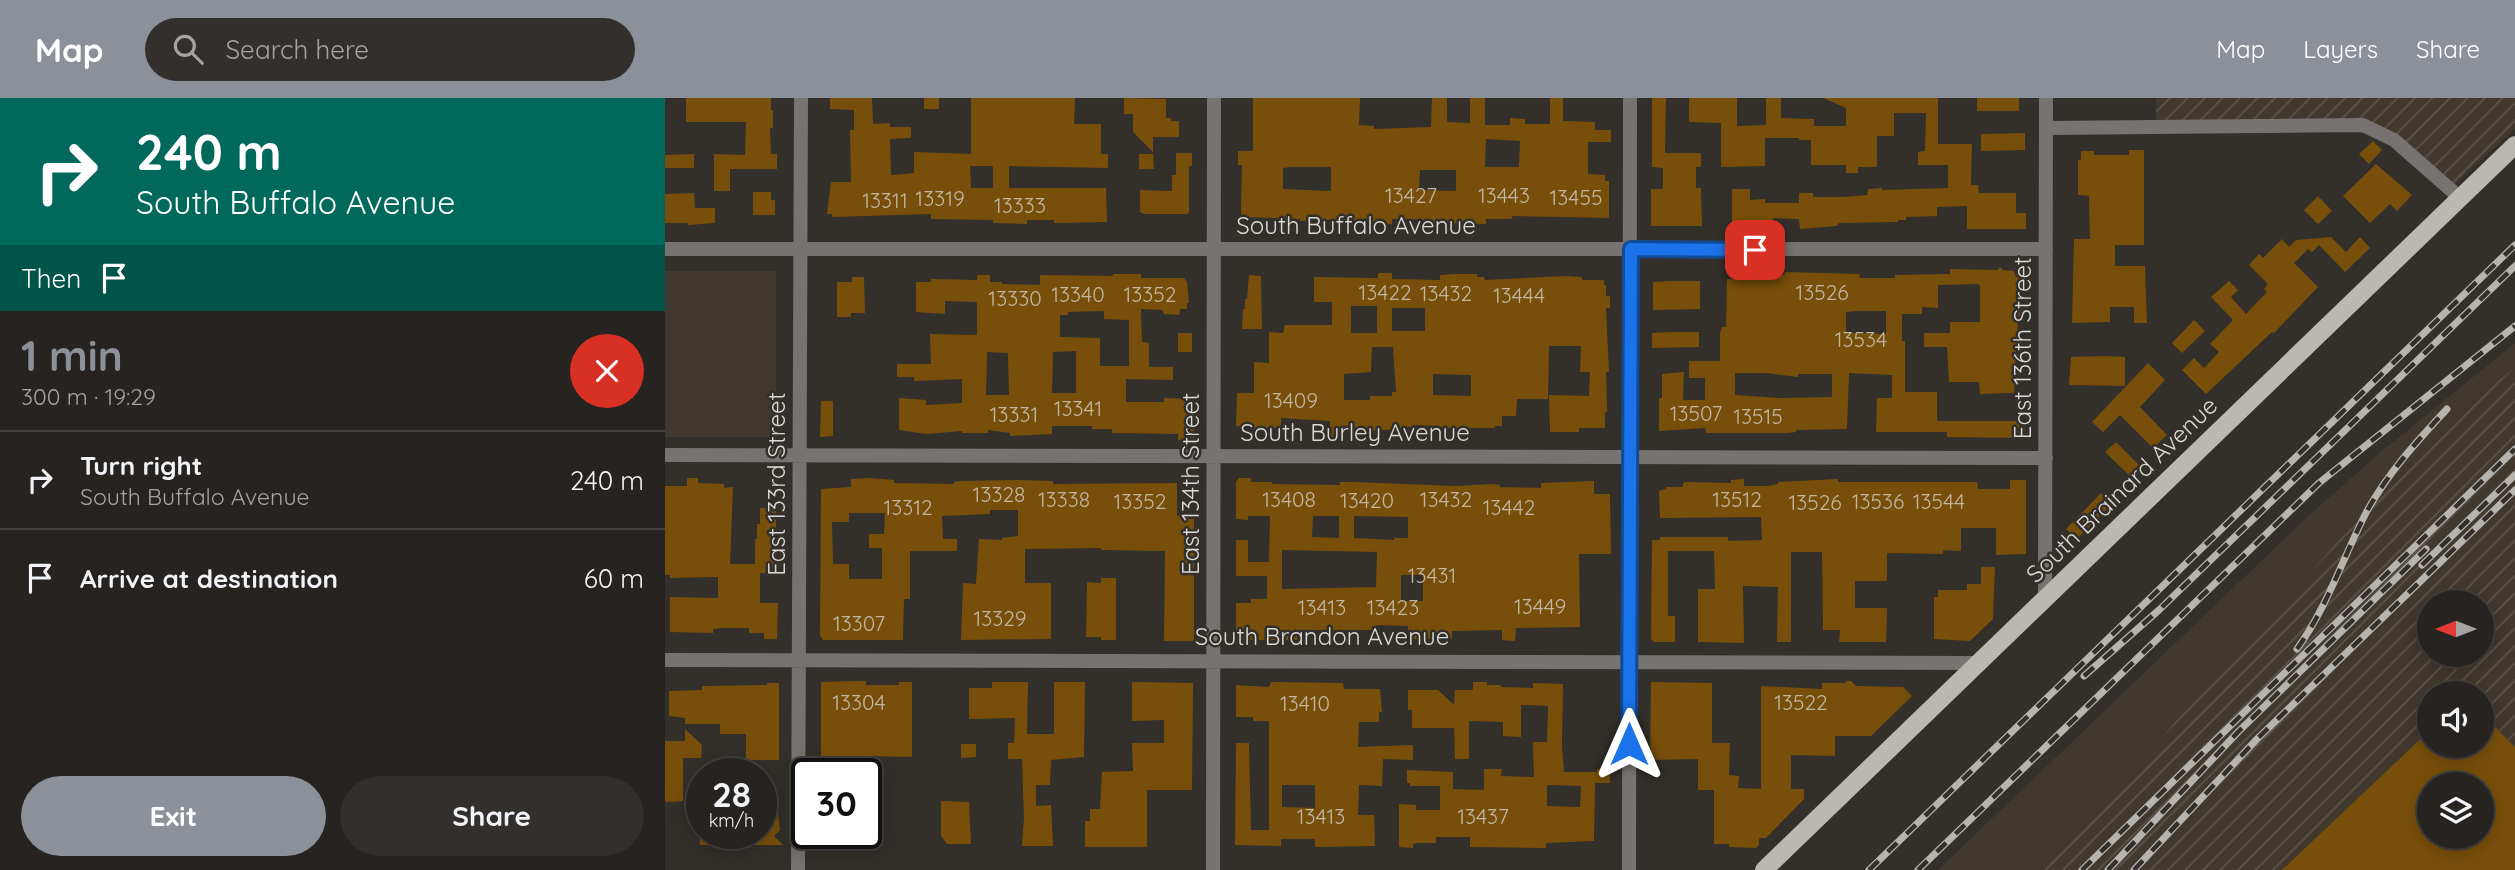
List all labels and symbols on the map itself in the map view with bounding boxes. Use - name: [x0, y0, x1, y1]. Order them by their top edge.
- house number: 13427: [1385, 182, 1437, 208]
- house number: 13443: [1478, 182, 1530, 208]
- house number: 13455: [1550, 184, 1602, 210]
- house number: 13319: [915, 185, 965, 211]
- house number: 13311: [862, 187, 908, 213]
- house number: 13333: [994, 192, 1046, 218]
- street label: South Buffalo Avenue: [1236, 210, 1476, 240]
- pin: [1725, 220, 1785, 280]
- street label: East 136th Street: [2007, 257, 2037, 439]
- house number: 13422: [1358, 279, 1412, 305]
- house number: 13526: [1795, 279, 1849, 305]
- house number: 13432: [1420, 280, 1472, 306]
- house number: 13340: [1051, 281, 1105, 307]
- house number: 13352: [1124, 281, 1176, 307]
- house number: 13444: [1493, 282, 1545, 308]
- house number: 13330: [988, 285, 1042, 311]
- house number: 13534: [1835, 326, 1887, 352]
- house number: 13409: [1264, 387, 1318, 413]
- street label: South Brainard Avenue: [2019, 390, 2223, 588]
- street label: East 133rd Street: [761, 392, 791, 576]
- street label: East 134th Street: [1175, 393, 1205, 575]
- house number: 13341: [1054, 395, 1102, 421]
- house number: 13507: [1670, 400, 1722, 426]
- house number: 13331: [990, 401, 1038, 427]
- house number: 13515: [1733, 403, 1783, 429]
- street label: South Burley Avenue: [1240, 417, 1470, 447]
- house number: 13328: [973, 481, 1025, 507]
- house number: 13338: [1038, 486, 1090, 512]
- house number: 13408: [1262, 486, 1316, 512]
- house number: 13432: [1420, 486, 1472, 512]
- house number: 13512: [1712, 486, 1762, 512]
- house number: 13420: [1340, 487, 1394, 513]
- house number: 13352: [1114, 488, 1166, 514]
- house number: 13536: [1852, 488, 1904, 514]
- house number: 13544: [1913, 488, 1965, 514]
- house number: 13526: [1788, 489, 1842, 515]
- house number: 13312: [883, 494, 933, 520]
- house number: 13442: [1483, 494, 1535, 520]
- house number: 13431: [1408, 562, 1456, 588]
- north arrow: [2417, 590, 2494, 667]
- house number: 13449: [1514, 593, 1566, 619]
- house number: 13413: [1298, 594, 1346, 620]
- house number: 13423: [1367, 594, 1419, 620]
- house number: 13329: [973, 605, 1027, 631]
- house number: 13307: [833, 610, 885, 636]
- street label: South Brandon Avenue: [1195, 621, 1449, 651]
- house number: 13304: [832, 689, 886, 715]
- house number: 13522: [1774, 689, 1828, 715]
- house number: 13410: [1280, 690, 1330, 716]
- position arrow: [1592, 707, 1666, 781]
- speed limit sign: 30: [791, 758, 882, 849]
- house number: 13413: [1297, 803, 1345, 829]
- house number: 13437: [1457, 803, 1509, 829]

